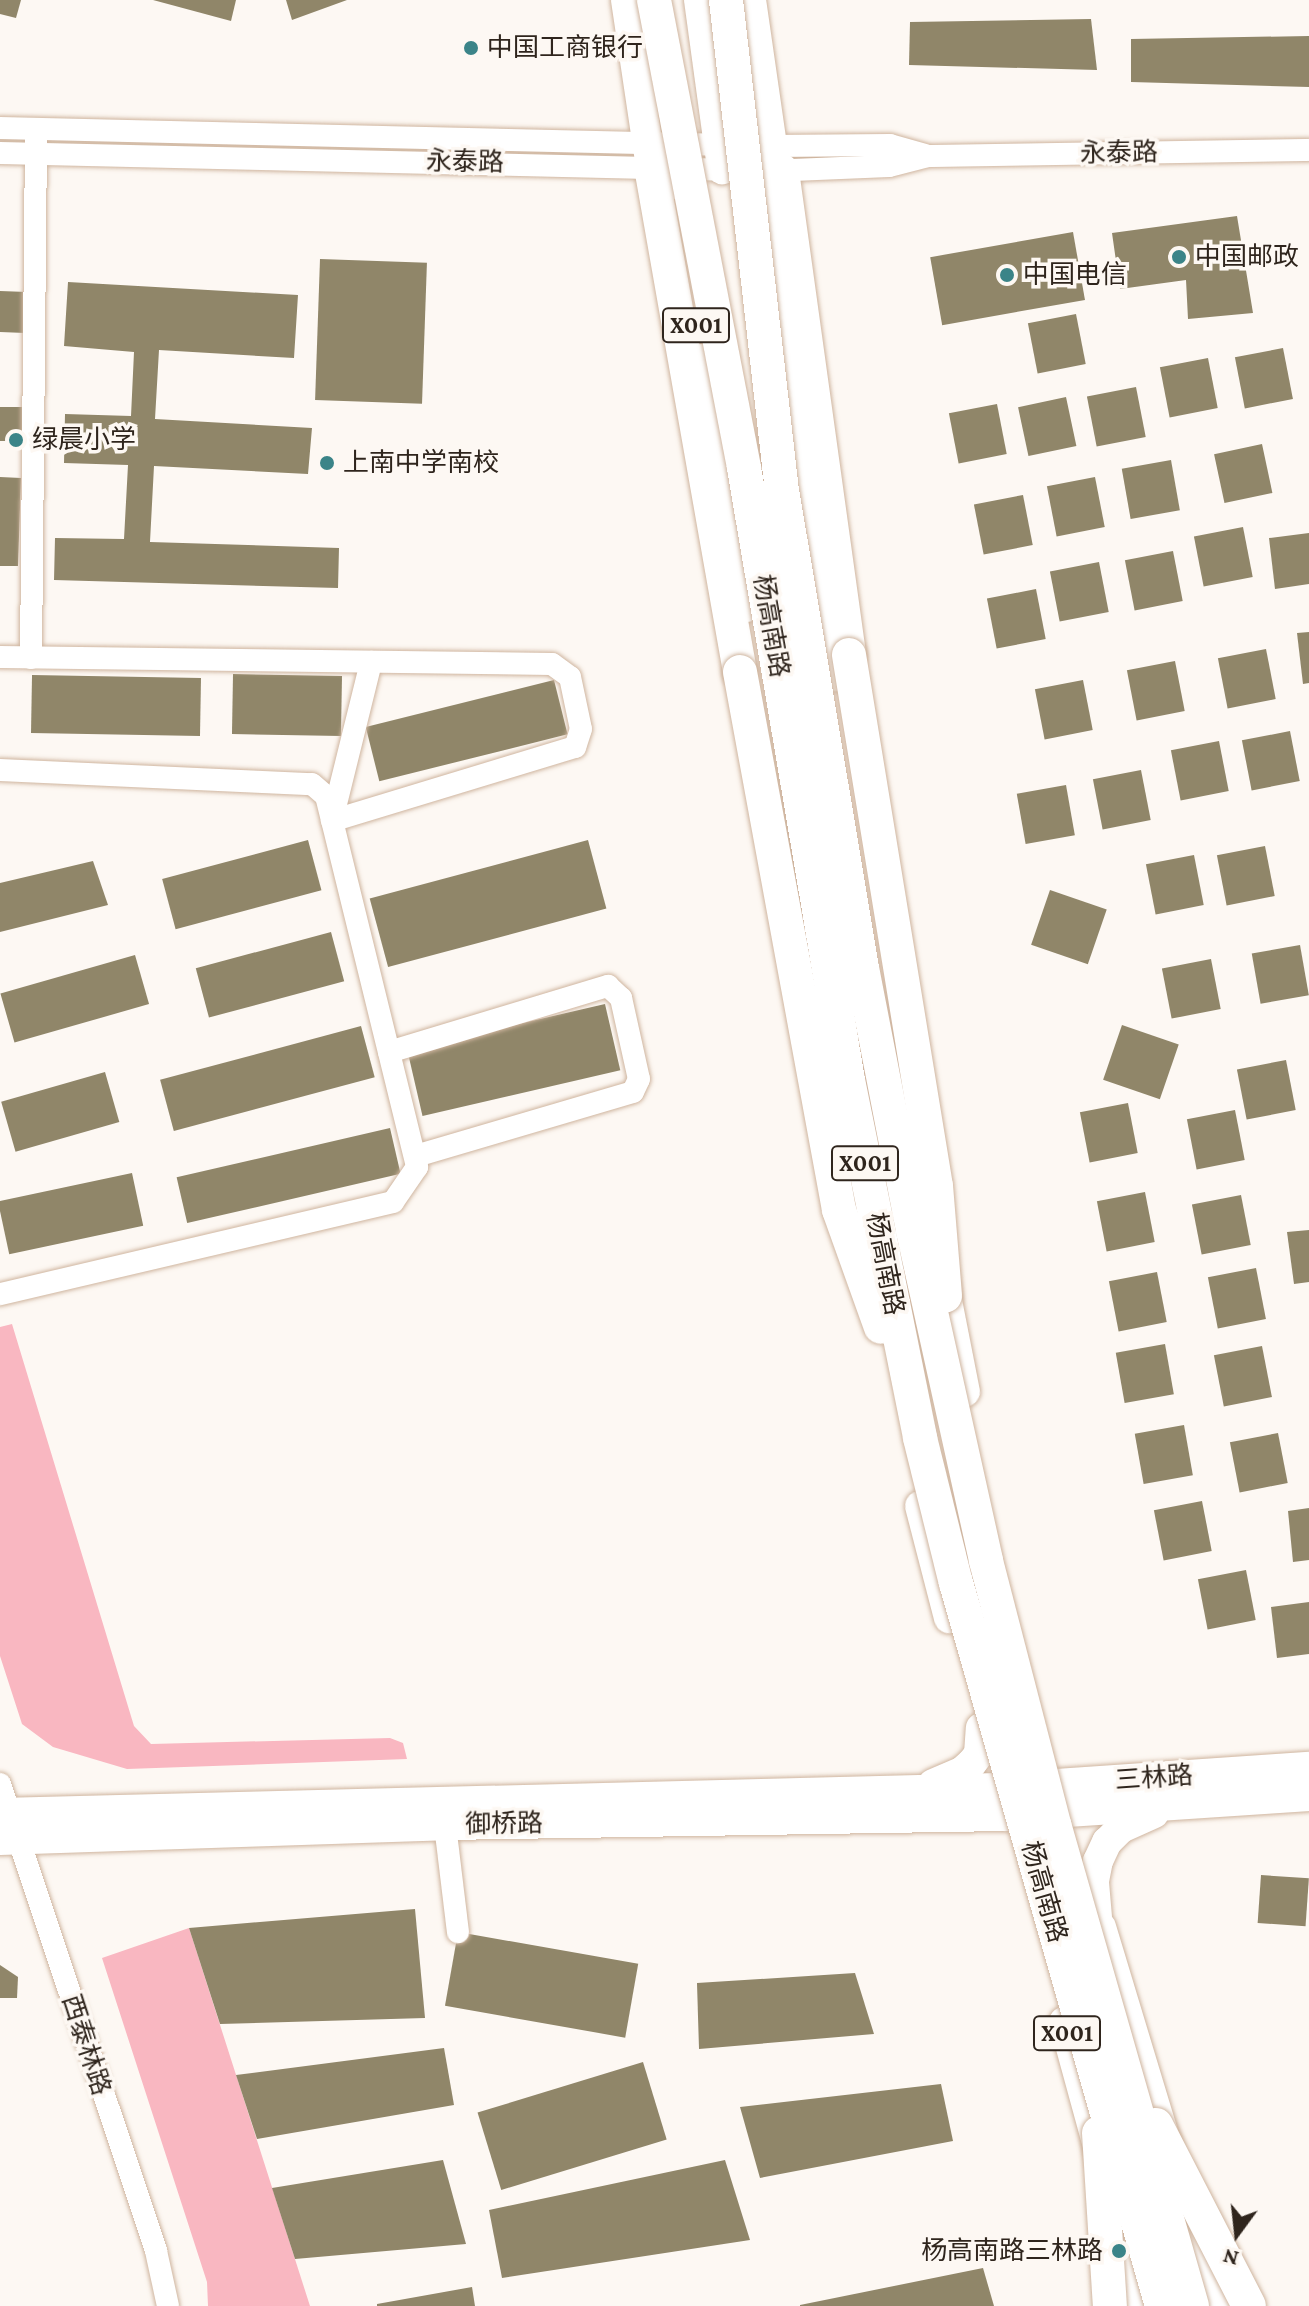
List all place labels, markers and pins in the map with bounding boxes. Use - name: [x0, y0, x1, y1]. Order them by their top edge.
- place label: 中国工商银行: [487, 32, 643, 64]
- marker: 中国工商银行: [462, 39, 480, 57]
- place label: 中国邮政: [1195, 241, 1299, 273]
- marker: 中国邮政: [1170, 248, 1188, 266]
- place label: 中国电信: [1023, 259, 1127, 291]
- marker: 中国电信: [998, 266, 1016, 284]
- place label: 绿晨小学: [32, 424, 136, 456]
- marker: 绿晨小学: [7, 431, 25, 449]
- place label: 上南中学南校: [343, 447, 499, 479]
- marker: 上南中学南校: [318, 454, 336, 472]
- place label: 杨高南路三林路: [921, 2235, 1103, 2267]
- marker: 杨高南路三林路: [1110, 2242, 1128, 2260]

